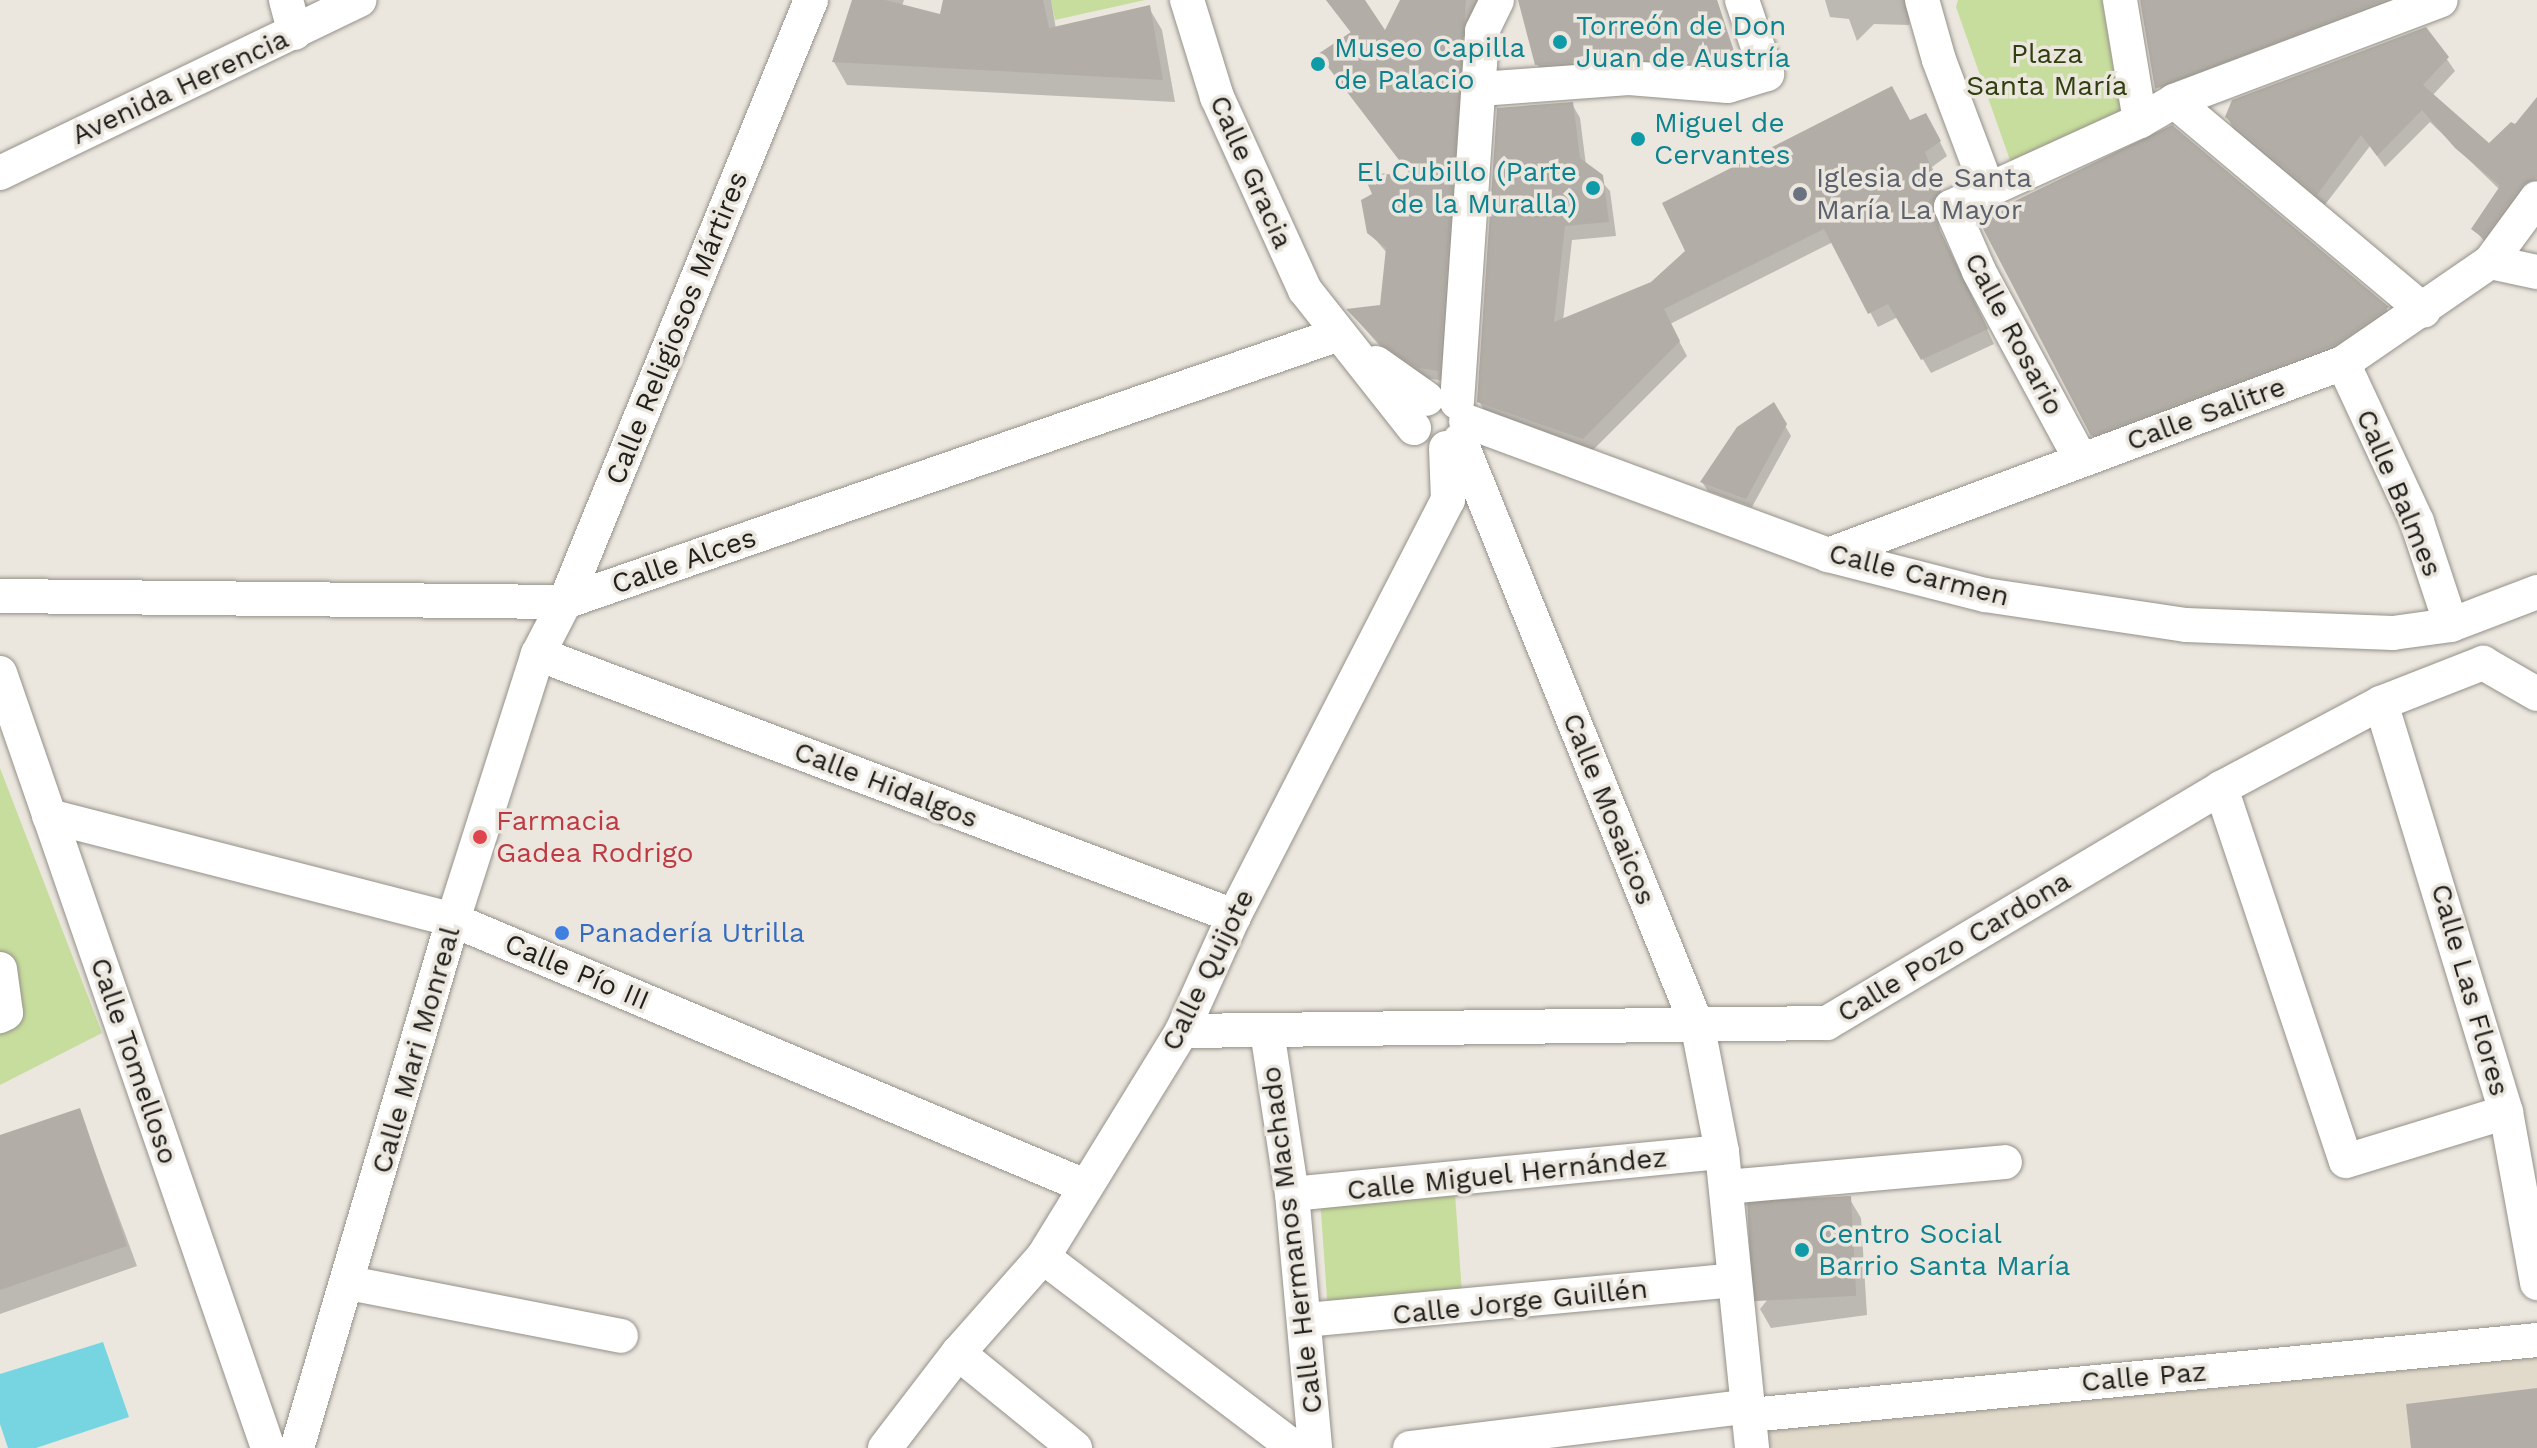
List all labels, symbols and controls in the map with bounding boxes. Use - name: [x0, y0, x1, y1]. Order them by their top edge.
- place label: Torreón de Don Juan de Austría: [1576, 9, 1792, 75]
- street label: Avenida Herencia: [66, 22, 294, 152]
- place label: Museo Capilla de Palacio: [1334, 31, 1525, 97]
- marker: Torreón de Don Juan de Austría: [1551, 33, 1569, 51]
- park label: Plaza Santa María: [1966, 37, 2128, 103]
- marker: Museo Capilla de Palacio: [1309, 55, 1327, 73]
- street label: Calle Gracia: [1202, 90, 1300, 254]
- place label: Miguel de Cervantes: [1654, 106, 1791, 172]
- marker: Miguel de Cervantes: [1629, 130, 1647, 148]
- place label: El Cubillo (Parte de la Muralla): [1355, 155, 1577, 221]
- place label: Iglesia de Santa María La Mayor: [1816, 161, 2033, 227]
- street label: Calle Religiosos Mártires: [599, 167, 755, 489]
- marker: El Cubillo (Parte de la Muralla): [1584, 179, 1602, 197]
- marker: Iglesia de Santa María La Mayor: [1791, 185, 1809, 203]
- street label: Calle Rosario: [1957, 247, 2071, 421]
- street label: Calle Salitre: [2122, 370, 2290, 458]
- street label: Calle Balmes: [2349, 404, 2449, 582]
- street label: Calle Alces: [607, 520, 761, 602]
- street label: Calle Carmen: [1825, 536, 2013, 614]
- street label: Calle Mosaicos: [1555, 708, 1663, 910]
- street label: Calle Hidalgos: [789, 734, 983, 836]
- place label: Farmacia Gadea Rodrigo: [496, 804, 694, 870]
- marker: Farmacia Gadea Rodrigo: [471, 828, 489, 846]
- street label: Calle Pozo Cardona: [1831, 864, 2077, 1030]
- street label: Calle Las Flores: [2424, 880, 2516, 1100]
- street label: Calle Quijote: [1154, 884, 1262, 1056]
- place label: Panadería Utrilla: [578, 916, 805, 950]
- street label: Calle Mari Monreal: [365, 923, 467, 1177]
- marker: Panadería Utrilla: [553, 924, 571, 942]
- street label: Calle Pío III: [500, 927, 654, 1017]
- street label: Calle Tomelloso: [83, 953, 185, 1169]
- street label: Calle Hermanos Machado: [1254, 1064, 1330, 1416]
- street label: Calle Miguel Hernández: [1345, 1140, 1669, 1208]
- place label: Centro Social Barrio Santa María: [1818, 1217, 2071, 1283]
- marker: Centro Social Barrio Santa María: [1793, 1241, 1811, 1259]
- street label: Calle Jorge Guillén: [1390, 1272, 1650, 1332]
- street label: Calle Paz: [2080, 1355, 2208, 1399]

